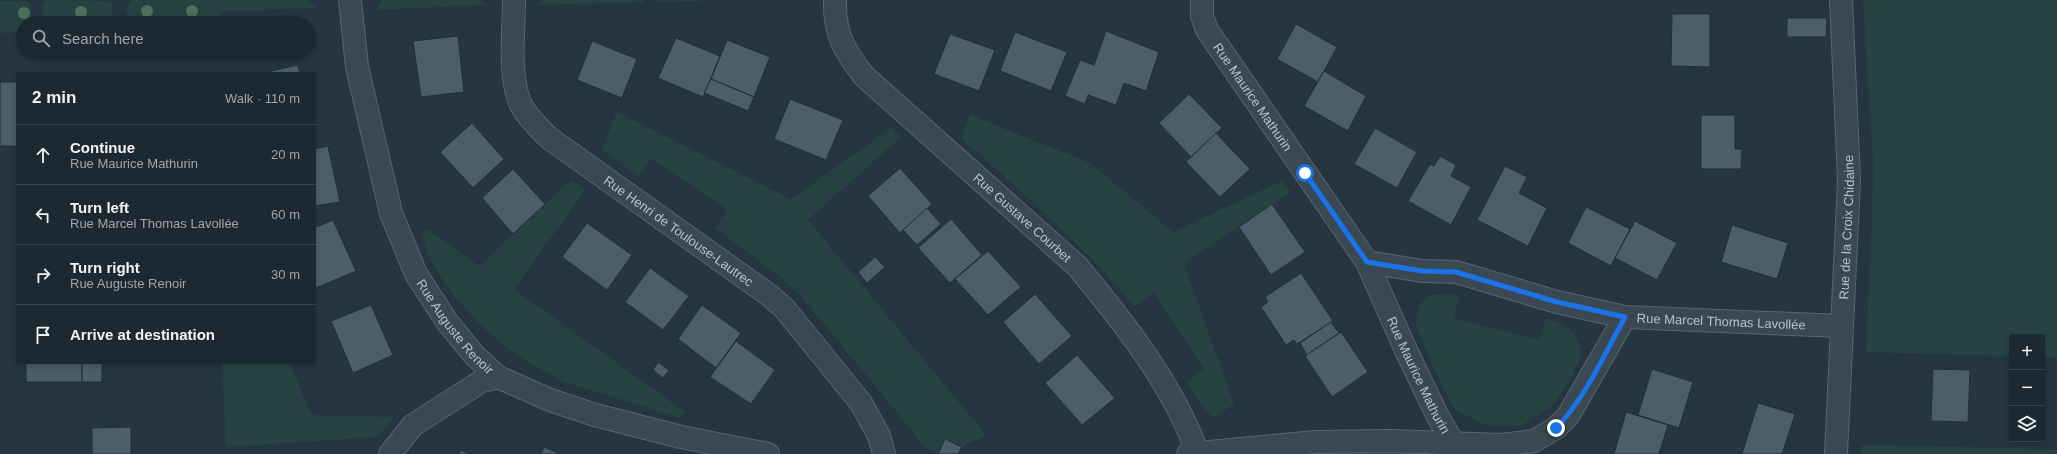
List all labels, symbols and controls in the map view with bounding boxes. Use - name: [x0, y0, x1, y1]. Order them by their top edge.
- search box: [16, 16, 316, 60]
- icon: search: [30, 27, 52, 49]
- text: Search here: [62, 30, 144, 47]
- street label: Rue Maurice Mathurin: [1211, 40, 1296, 154]
- text: 2 min: [32, 88, 76, 107]
- text: Walk · 110 m: [225, 91, 300, 106]
- text: Continue: [70, 139, 135, 156]
- icon: ahead: [32, 144, 54, 166]
- text: 20 m: [271, 147, 300, 162]
- street label: Rue de la Croix Chidaine: [1836, 155, 1857, 300]
- text: Rue Maurice Mathurin: [70, 156, 198, 171]
- route start: [1296, 164, 1314, 182]
- street label: Rue Gustave Courbet: [971, 170, 1075, 265]
- street label: Rue Henri de Toulouse-Lautrec: [601, 172, 757, 289]
- text: Turn left: [70, 199, 129, 216]
- icon: left: [32, 204, 54, 226]
- text: 60 m: [271, 207, 300, 222]
- text: Rue Marcel Thomas Lavollée: [70, 216, 239, 231]
- text: Turn right: [70, 259, 140, 276]
- icon: right: [32, 264, 54, 286]
- text: 30 m: [271, 267, 300, 282]
- text: Rue Auguste Renoir: [70, 276, 186, 291]
- street label: Rue Auguste Renoir: [414, 276, 497, 377]
- street label: Rue Marcel Thomas Lavollée: [1636, 310, 1806, 332]
- street label: Rue Maurice Mathurin: [1384, 314, 1453, 436]
- icon: arrive: [32, 324, 54, 346]
- text: Arrive at destination: [70, 326, 215, 343]
- map controls: [2009, 334, 2045, 442]
- button: +: [2009, 334, 2045, 370]
- button: −: [2009, 370, 2045, 406]
- button: layers: [2009, 406, 2045, 442]
- route end: [1547, 419, 1565, 437]

